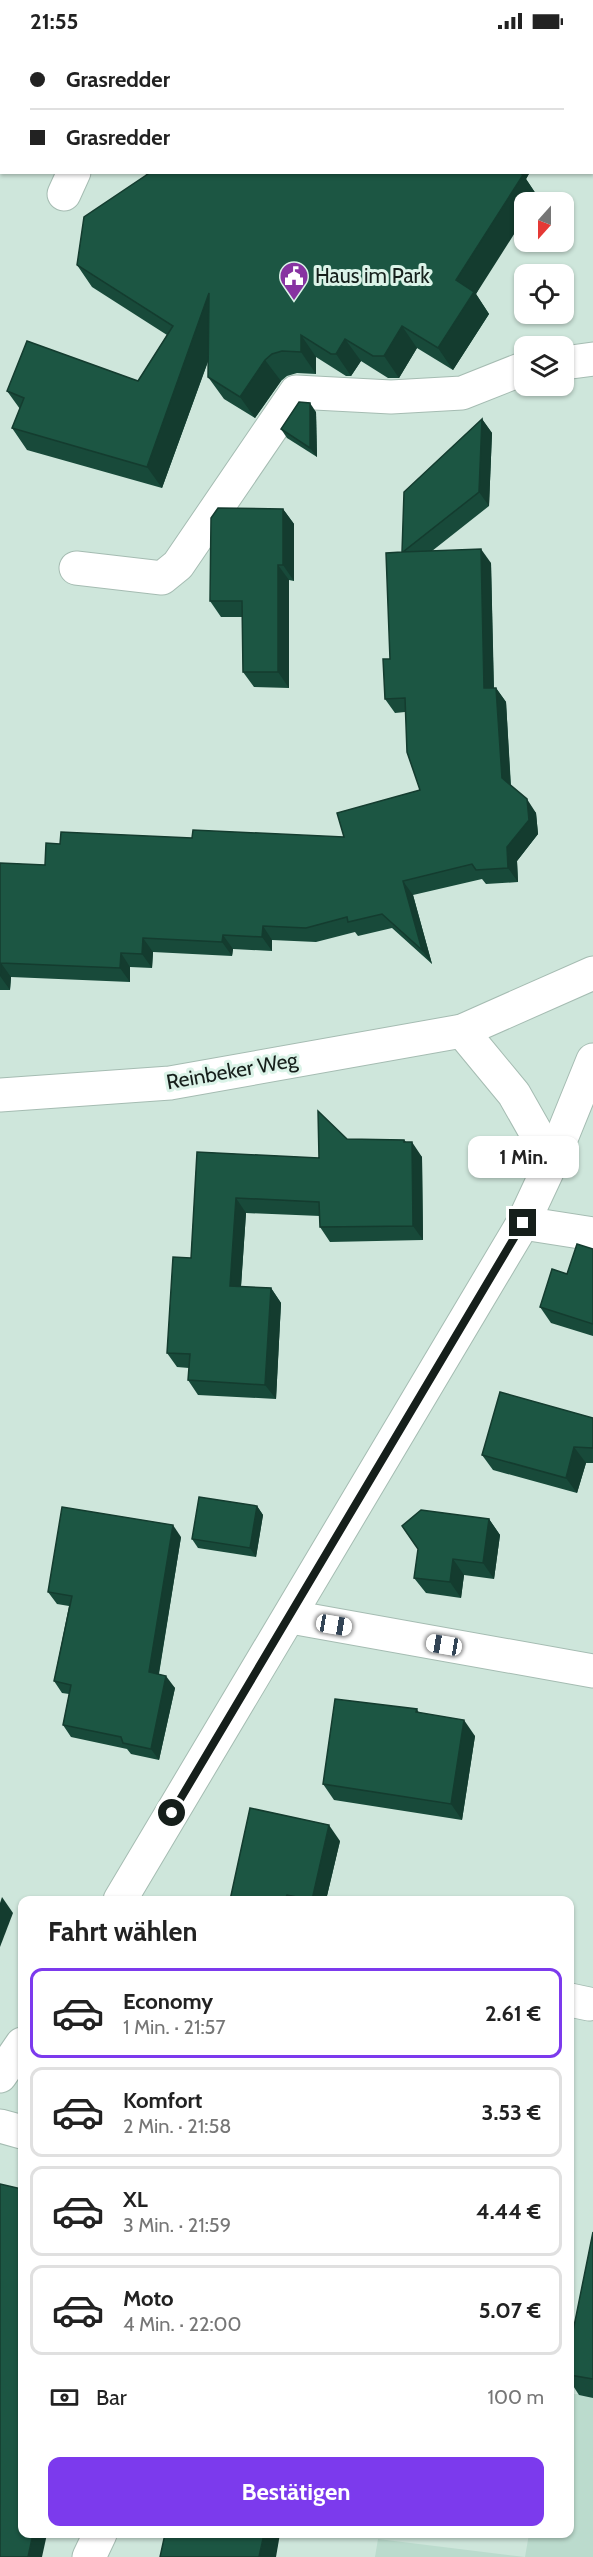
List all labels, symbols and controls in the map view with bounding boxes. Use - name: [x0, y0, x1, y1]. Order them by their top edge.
- text: 21:55: [30, 8, 78, 35]
- text: Grasredder: [66, 66, 170, 93]
- text: Grasredder: [66, 124, 170, 151]
- north arrow: [514, 192, 574, 252]
- map controls: [514, 192, 574, 396]
- public building icon: Haus im Park: [278, 260, 310, 302]
- place label: Haus im Park: [315, 263, 430, 288]
- button: locate: [514, 264, 574, 324]
- button: layers: [514, 336, 574, 396]
- street label: Reinbeker Weg: [164, 1047, 300, 1094]
- callout: 1 Min.: [468, 1136, 578, 1178]
- text: 1 Min.: [499, 1145, 548, 1169]
- route end: [509, 1209, 536, 1236]
- car: [315, 1613, 353, 1637]
- car: [425, 1633, 463, 1657]
- route start: [158, 1799, 185, 1826]
- text: Fahrt wählen: [48, 1915, 197, 1948]
- icon: car: [51, 1986, 105, 2040]
- text: Economy: [123, 1988, 213, 2015]
- text: 2.61 €: [485, 2000, 541, 2027]
- text: 1 Min. · 21:57: [123, 2015, 225, 2039]
- icon: car: [51, 2085, 105, 2139]
- text: Komfort: [123, 2087, 202, 2114]
- text: 3.53 €: [482, 2099, 541, 2126]
- text: 2 Min. · 21:58: [123, 2114, 231, 2138]
- icon: car: [51, 2184, 105, 2238]
- text: XL: [123, 2186, 148, 2213]
- text: 4.44 €: [476, 2198, 541, 2225]
- text: 3 Min. · 21:59: [123, 2213, 231, 2237]
- icon: car: [51, 2283, 105, 2337]
- text: Moto: [123, 2285, 174, 2312]
- text: 5.07 €: [479, 2297, 541, 2324]
- text: 4 Min. · 22:00: [123, 2312, 241, 2336]
- icon: cash: [48, 2381, 81, 2414]
- text: Bar: [96, 2384, 127, 2411]
- text: 100 m: [488, 2385, 544, 2409]
- button: Bestätigen: [48, 2457, 544, 2526]

